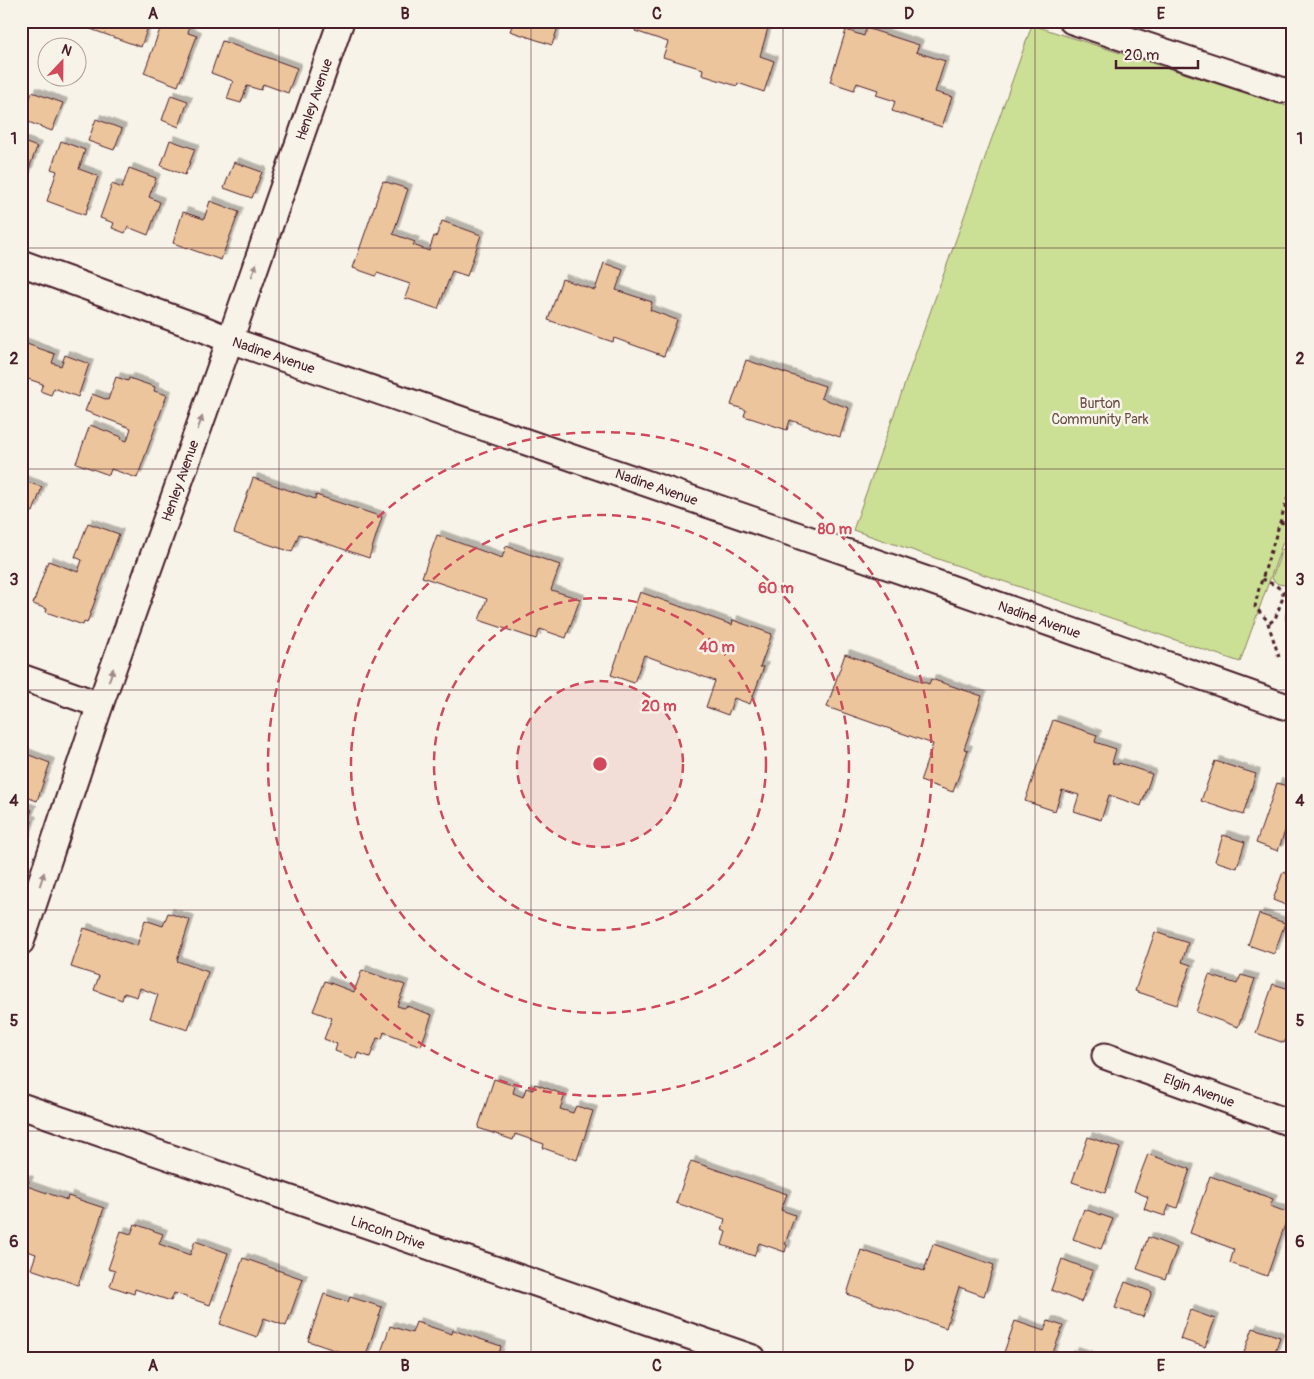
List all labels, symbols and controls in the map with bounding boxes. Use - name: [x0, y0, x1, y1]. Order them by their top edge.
- text: A: [148, 4, 159, 24]
- text: B: [400, 4, 410, 24]
- text: C: [652, 4, 662, 24]
- text: D: [904, 4, 914, 24]
- text: E: [1157, 4, 1166, 24]
- north arrow: [38, 38, 88, 88]
- scale bar: [1116, 38, 1199, 70]
- text: N: [59, 41, 74, 60]
- text: 20 m: [1124, 46, 1159, 65]
- street label: Henley Avenue: [292, 56, 336, 143]
- text: 1: [11, 129, 17, 149]
- text: 1: [1297, 129, 1303, 149]
- one-way arrow: [251, 262, 258, 277]
- street label: Nadine Avenue: [230, 333, 317, 378]
- text: 2: [10, 349, 19, 369]
- text: 2: [1296, 349, 1305, 369]
- park label: Burton Community Park: [1051, 395, 1149, 428]
- one-way arrow: [196, 415, 204, 430]
- street label: Henley Avenue: [158, 438, 203, 524]
- street label: Nadine Avenue: [613, 465, 700, 509]
- text: 80 m: [818, 520, 852, 539]
- text: 3: [10, 570, 19, 590]
- text: 3: [1296, 570, 1305, 590]
- text: 60 m: [758, 579, 794, 598]
- street label: Nadine Avenue: [996, 598, 1083, 642]
- text: 40 m: [699, 638, 735, 657]
- one-way arrow: [107, 667, 115, 682]
- text: 20 m: [641, 697, 677, 716]
- centre of rings: [591, 755, 609, 773]
- text: 4: [9, 791, 19, 811]
- text: 4: [1295, 791, 1305, 811]
- one-way arrow: [38, 871, 46, 886]
- text: 5: [10, 1011, 19, 1031]
- text: 5: [1296, 1011, 1305, 1031]
- street label: Elgin Avenue: [1161, 1070, 1237, 1111]
- street label: Lincoln Drive: [348, 1212, 427, 1253]
- text: 6: [9, 1232, 19, 1252]
- text: 6: [1295, 1232, 1305, 1252]
- text: A: [148, 1356, 159, 1376]
- text: B: [400, 1356, 410, 1376]
- text: C: [652, 1356, 662, 1376]
- text: D: [904, 1356, 914, 1376]
- text: E: [1157, 1356, 1166, 1376]

